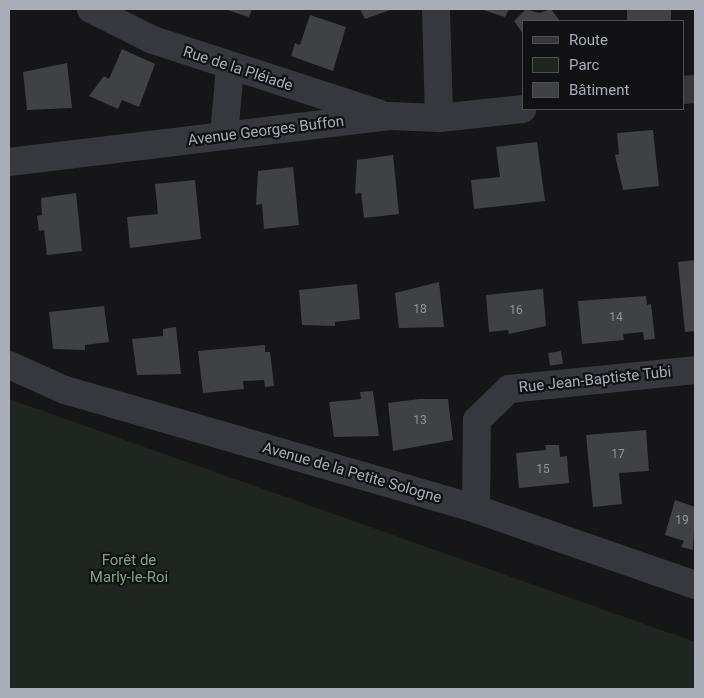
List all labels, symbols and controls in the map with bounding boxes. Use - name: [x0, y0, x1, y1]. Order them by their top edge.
- legend: [522, 20, 684, 110]
- text: Route: [569, 31, 608, 49]
- street label: Rue de la Pléiade: [181, 43, 295, 95]
- text: Parc: [569, 56, 599, 74]
- text: Bâtiment: [569, 81, 629, 99]
- street label: Avenue Georges Buffon: [187, 112, 345, 150]
- house number: 18: [413, 303, 427, 317]
- house number: 16: [509, 304, 523, 318]
- house number: 14: [609, 311, 623, 325]
- street label: Rue Jean-Baptiste Tubi: [518, 363, 672, 397]
- house number: 13: [413, 414, 427, 428]
- street label: Avenue de la Petite Sologne: [260, 439, 444, 507]
- house number: 17: [611, 448, 625, 462]
- house number: 15: [536, 463, 550, 477]
- house number: 19: [675, 514, 689, 528]
- park label: Forêt de Marly-le-Roi: [90, 551, 168, 586]

